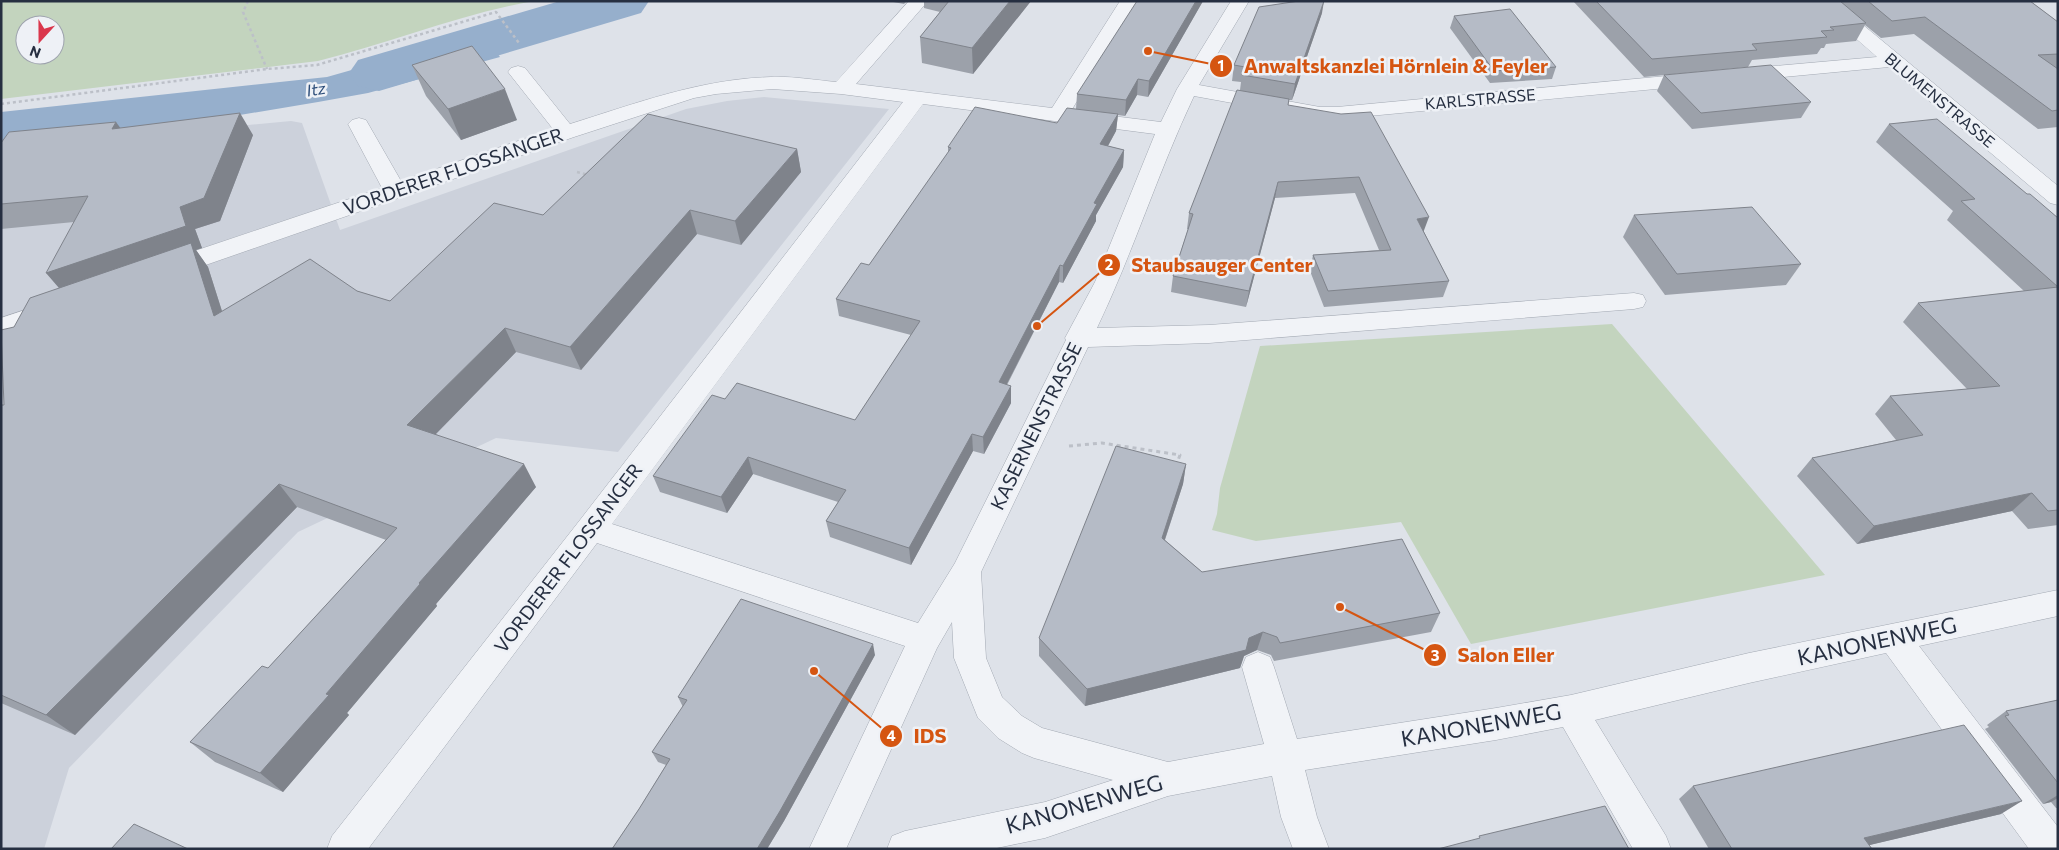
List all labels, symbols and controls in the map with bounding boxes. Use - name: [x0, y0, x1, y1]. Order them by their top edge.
- north arrow: [15, 15, 65, 65]
- text: N: [27, 43, 43, 62]
- callout: Anwaltskanzlei Hörnlein & Feyler: [1209, 48, 1559, 83]
- street label: BLUMENSTRASSE: [1882, 48, 1999, 151]
- text: Anwaltskanzlei Hörnlein & Feyler: [1244, 53, 1548, 77]
- text: 1: [1218, 56, 1224, 74]
- water label: Itz: [305, 78, 327, 99]
- street label: KARLSTRASSE: [1424, 84, 1536, 113]
- street label: VORDERER FLOSSANGER: [340, 122, 566, 219]
- callout: Staubsauger Center: [1096, 247, 1323, 282]
- text: Staubsauger Center: [1131, 252, 1313, 276]
- text: 2: [1105, 255, 1113, 273]
- street label: KASERNENSTRASSE: [985, 338, 1086, 513]
- street label: VORDERER FLOSSANGER: [489, 458, 646, 657]
- street label: KANONENWEG: [1795, 610, 1959, 671]
- callout: Salon Eller: [1422, 638, 1564, 673]
- text: Salon Eller: [1458, 642, 1554, 666]
- text: 3: [1431, 646, 1440, 664]
- street label: KANONENWEG: [1399, 697, 1563, 752]
- callout: IDS: [878, 719, 956, 754]
- text: IDS: [914, 723, 946, 747]
- text: 4: [886, 726, 896, 744]
- street label: KANONENWEG: [1002, 768, 1166, 839]

